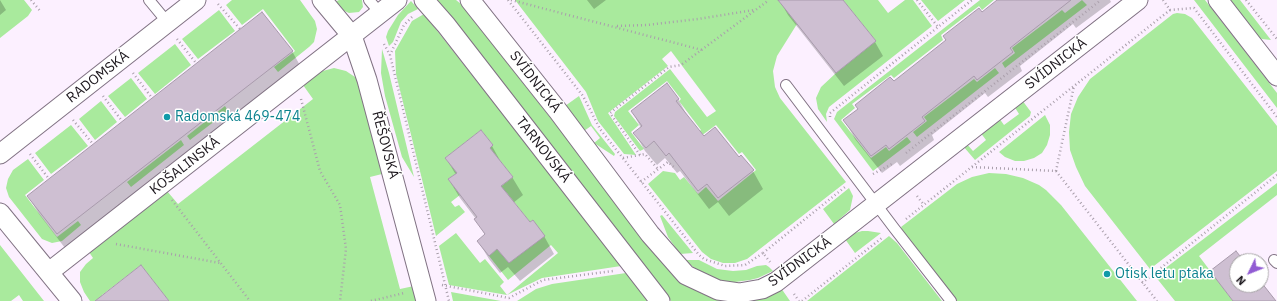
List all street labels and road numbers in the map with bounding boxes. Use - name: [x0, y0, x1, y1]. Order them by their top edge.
- street label: SVÍDNICKÁ: [1022, 35, 1090, 93]
- street label: RADOMSKÁ: [63, 47, 133, 107]
- street label: SVÍDNICKÁ: [506, 48, 564, 116]
- street label: ŘEŠOVSKÁ: [368, 109, 402, 181]
- street label: TARNOVSKÁ: [512, 114, 574, 186]
- street label: KOŠALINSKÁ: [147, 134, 223, 198]
- street label: SVÍDNICKÁ: [765, 234, 835, 290]

